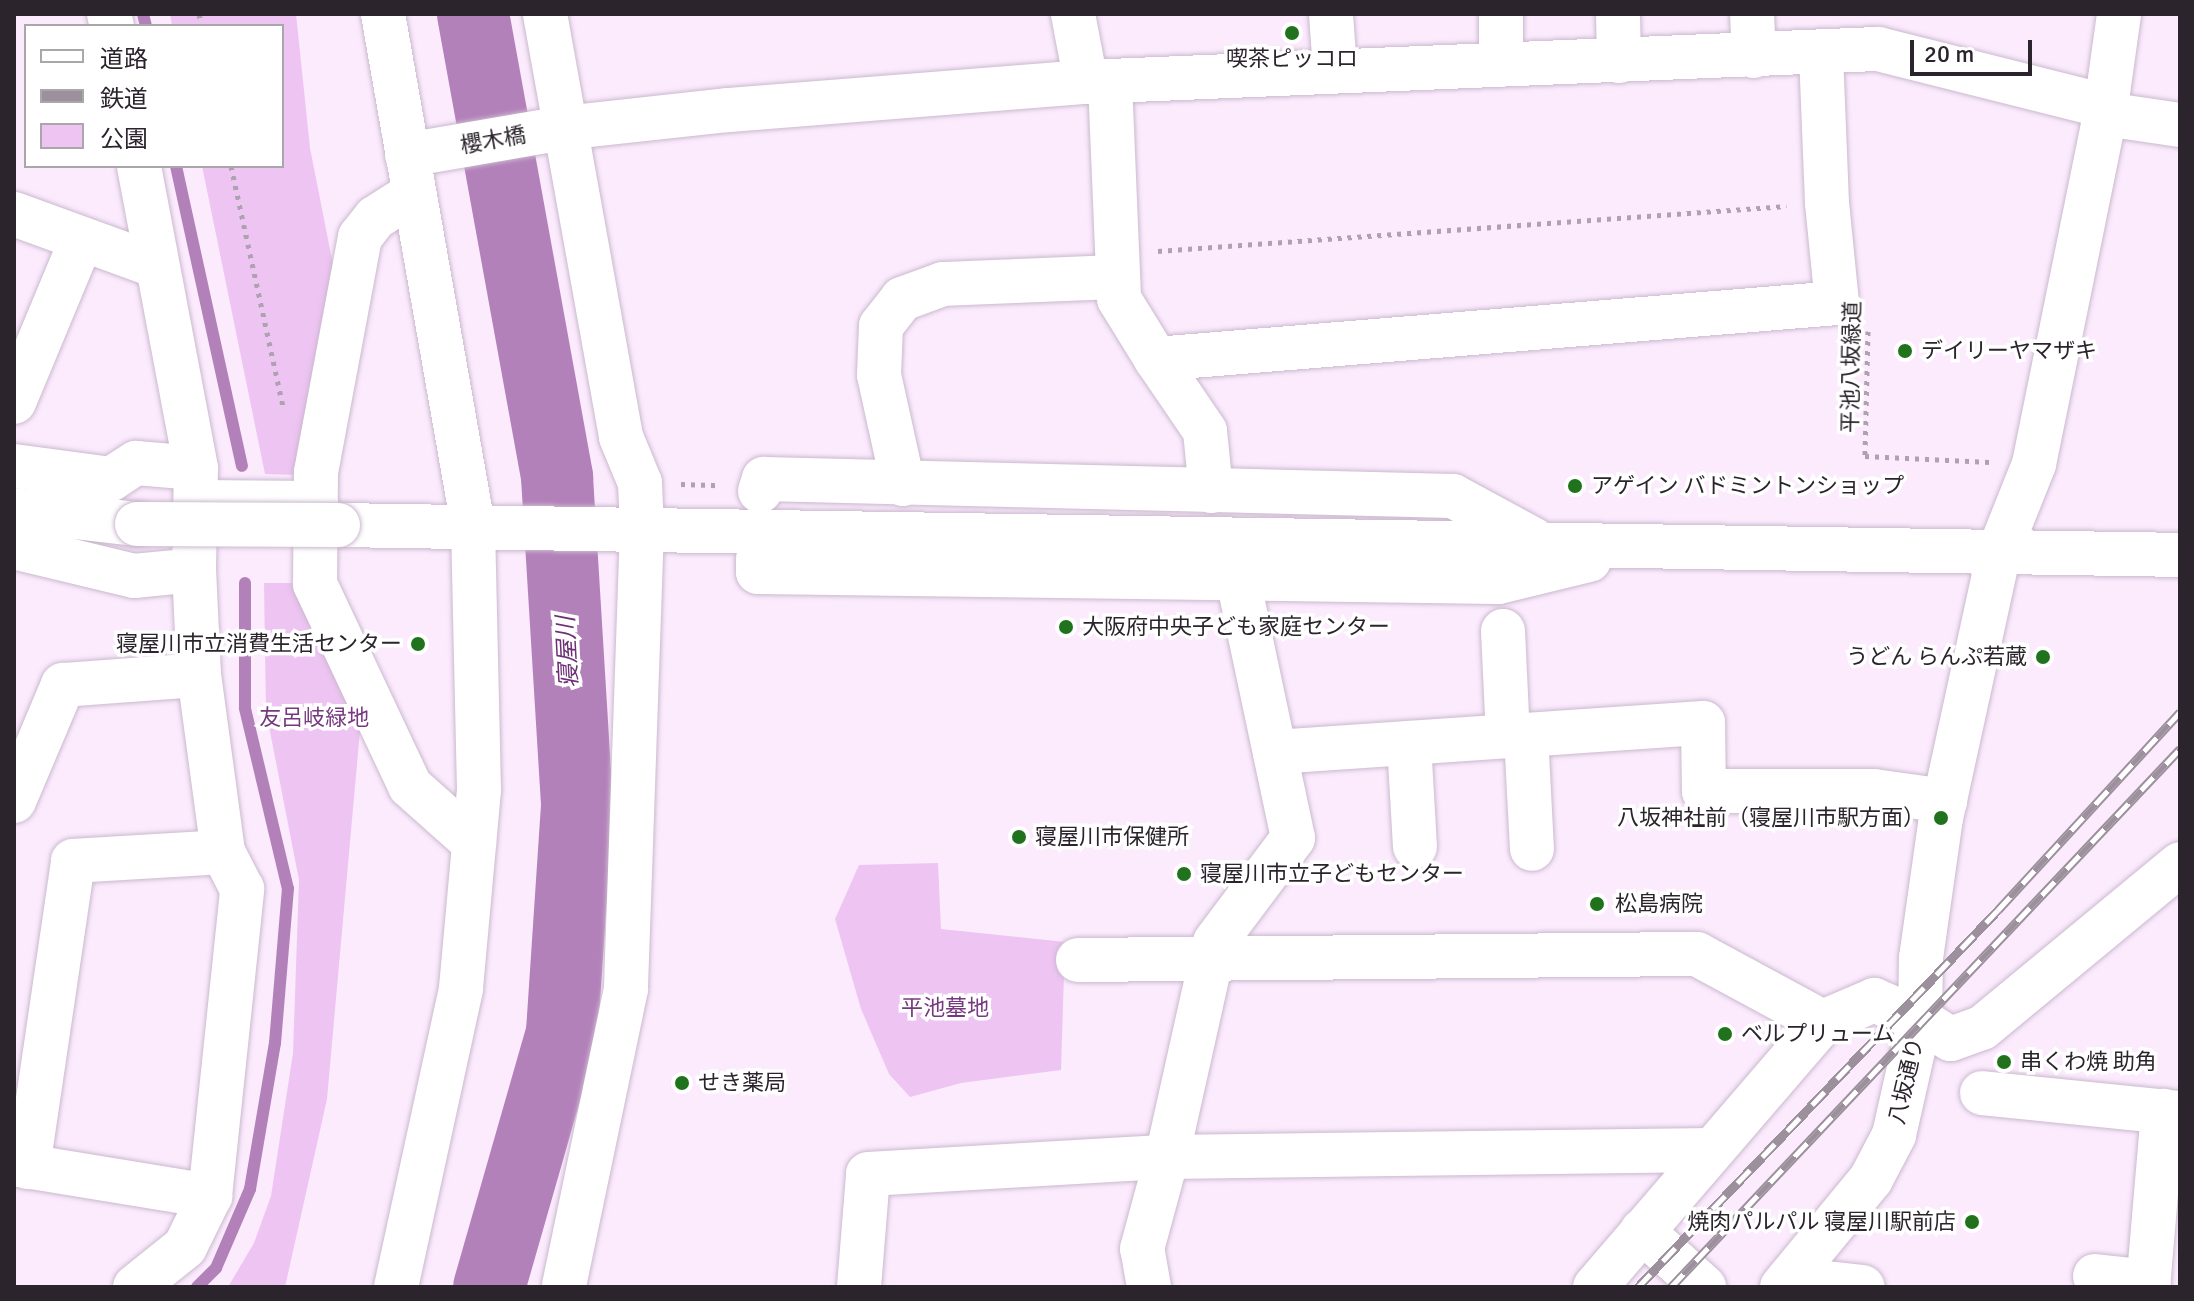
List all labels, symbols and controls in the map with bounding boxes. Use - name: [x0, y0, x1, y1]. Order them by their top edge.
- legend: [24, 24, 284, 168]
- marker: 喫茶ピッコロ: [1283, 24, 1301, 42]
- scale bar: [1914, 24, 2036, 74]
- text: 20 m: [1924, 39, 1974, 69]
- text: 道路: [100, 44, 148, 74]
- place label: 喫茶ピッコロ: [1226, 46, 1358, 72]
- text: 鉄道: [100, 84, 148, 114]
- street label: 櫻木橋: [458, 121, 528, 159]
- text: 公園: [100, 124, 148, 154]
- street label: 平池八坂緑道: [1837, 301, 1865, 433]
- place label: デイリーヤマザキ: [1921, 338, 2097, 364]
- marker: デイリーヤマザキ: [1896, 342, 1914, 360]
- place label: アゲイン バドミントンショップ: [1591, 473, 1904, 499]
- marker: アゲイン バドミントンショップ: [1566, 477, 1584, 495]
- place label: 大阪府中央子ども家庭センター: [1082, 614, 1390, 640]
- water label: 寝屋川: [552, 615, 584, 689]
- marker: 大阪府中央子ども家庭センター: [1057, 618, 1075, 636]
- place label: 寝屋川市立消費生活センター: [116, 631, 402, 657]
- marker: 寝屋川市立消費生活センター: [409, 635, 427, 653]
- place label: うどん らんぷ若蔵: [1846, 644, 2027, 670]
- marker: うどん らんぷ若蔵: [2034, 648, 2052, 666]
- park label: 友呂岐緑地: [259, 705, 369, 731]
- place label: 八坂神社前（寝屋川市駅方面）: [1617, 805, 1925, 831]
- marker: 八坂神社前（寝屋川市駅方面）: [1932, 809, 1950, 827]
- place label: 寝屋川市保健所: [1035, 824, 1189, 850]
- marker: 寝屋川市保健所: [1010, 828, 1028, 846]
- place label: 寝屋川市立子どもセンター: [1200, 861, 1464, 887]
- marker: 寝屋川市立子どもセンター: [1175, 865, 1193, 883]
- place label: 松島病院: [1615, 891, 1703, 917]
- marker: 松島病院: [1586, 893, 1608, 915]
- park label: 平池墓地: [901, 995, 989, 1021]
- place label: ベルプリューム: [1741, 1021, 1895, 1047]
- marker: ベルプリューム: [1716, 1025, 1734, 1043]
- street label: 八坂通り: [1883, 1035, 1929, 1127]
- place label: 串くわ焼 助角: [2020, 1049, 2157, 1075]
- marker: 串くわ焼 助角: [1995, 1053, 2013, 1071]
- place label: せき薬局: [698, 1070, 786, 1096]
- marker: せき薬局: [673, 1074, 691, 1092]
- place label: 焼肉パルパル 寝屋川駅前店: [1687, 1209, 1956, 1235]
- marker: 焼肉パルパル 寝屋川駅前店: [1963, 1213, 1981, 1231]

